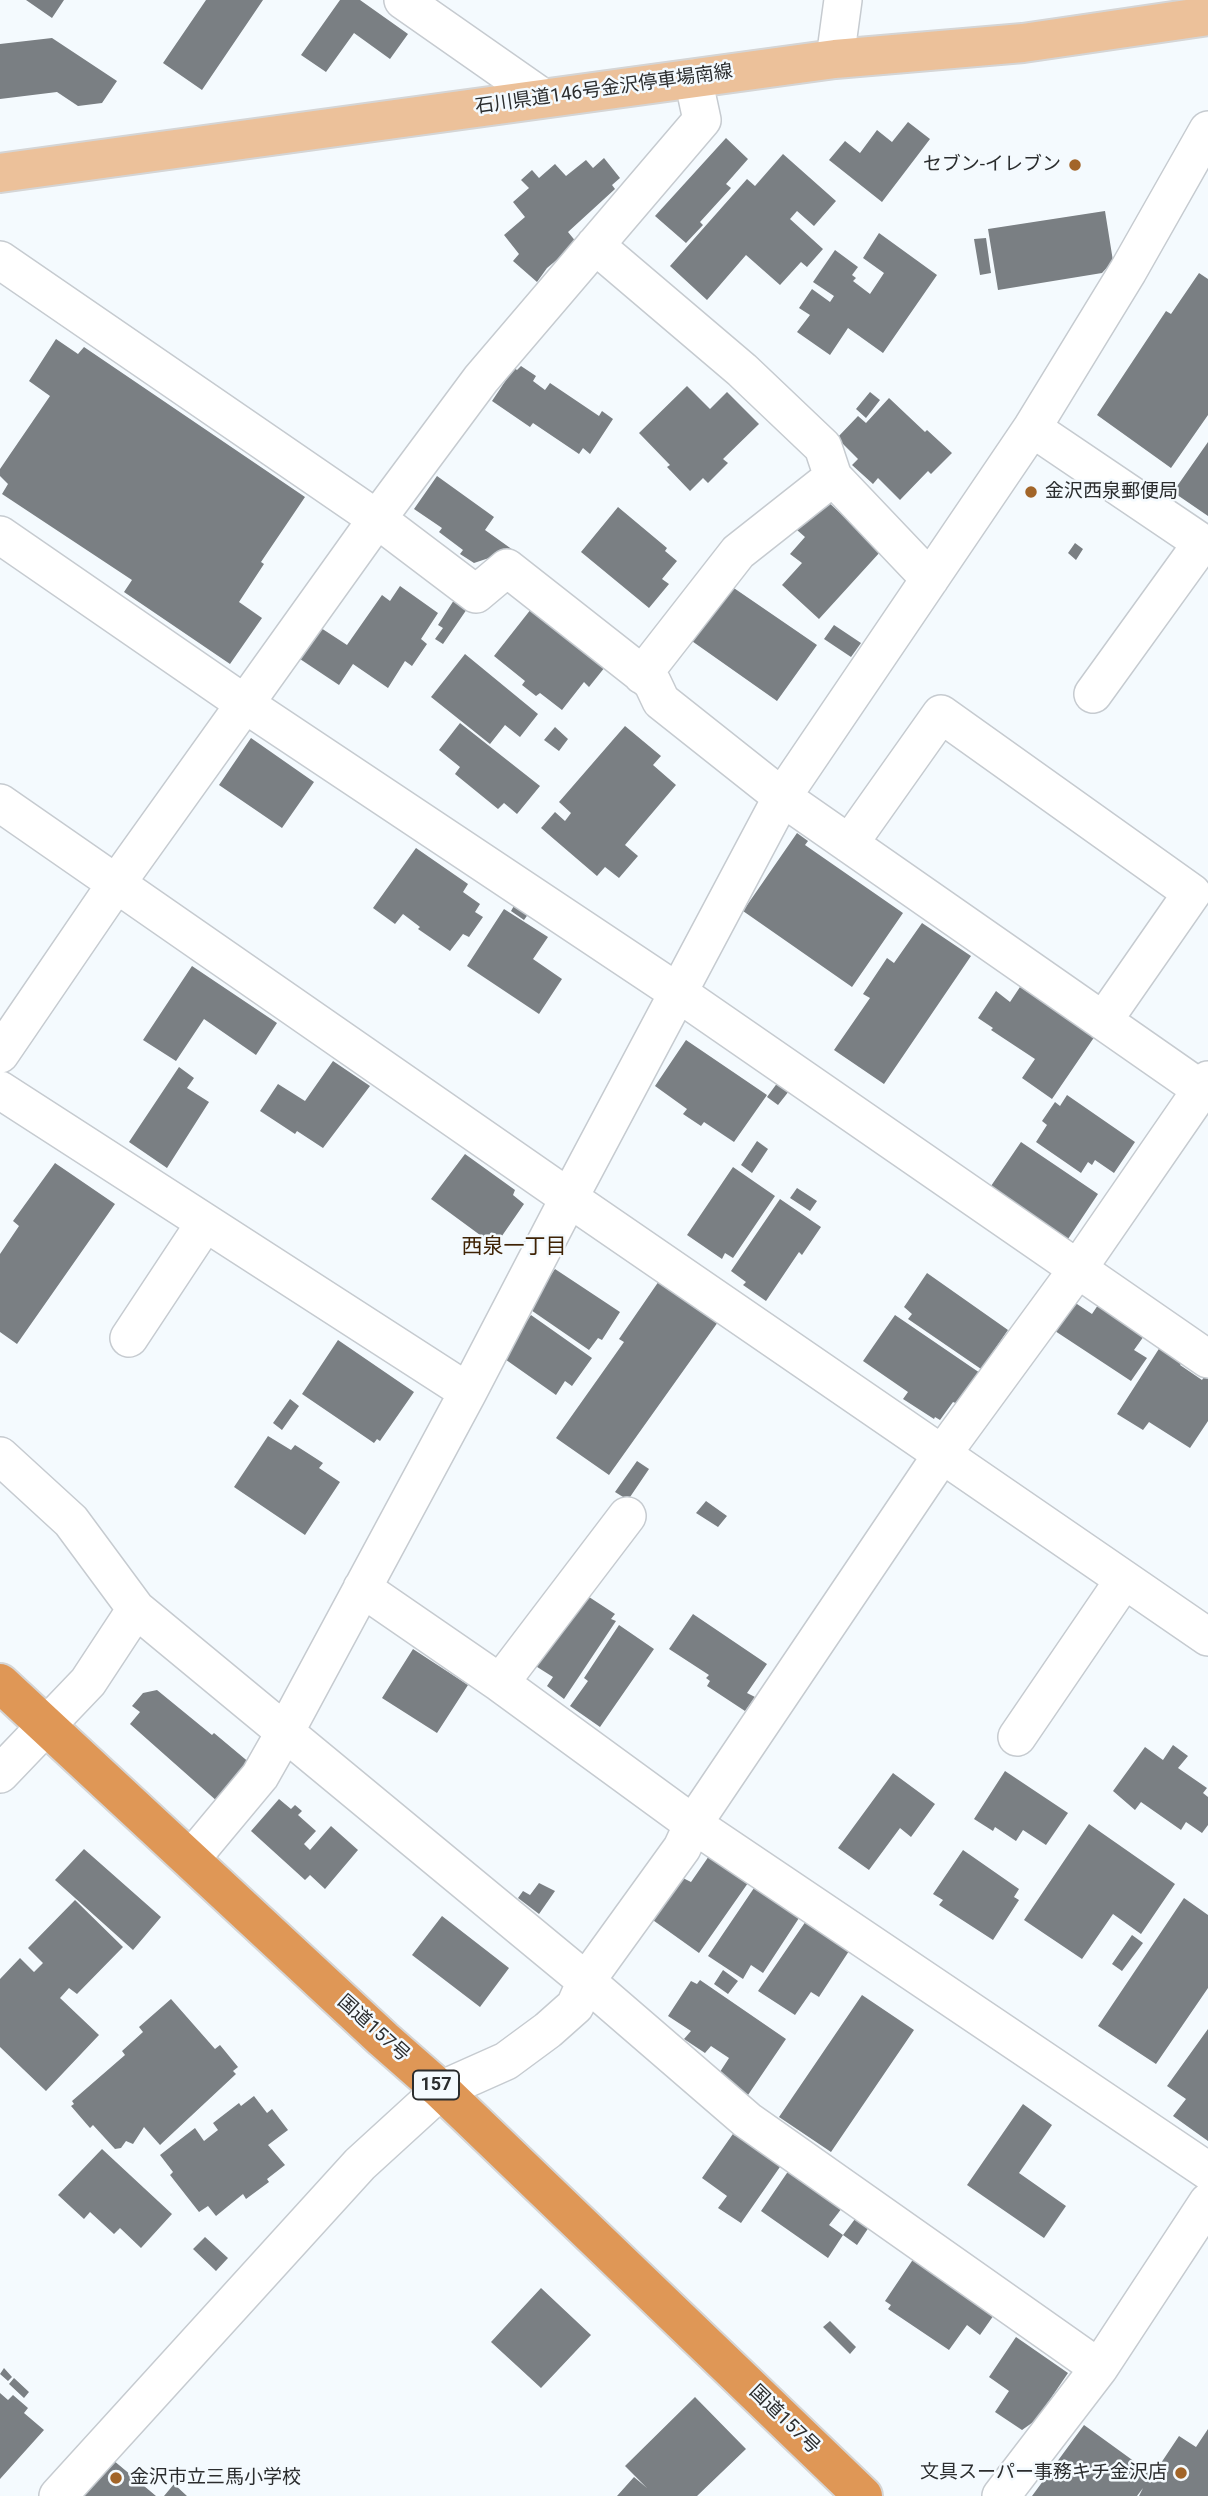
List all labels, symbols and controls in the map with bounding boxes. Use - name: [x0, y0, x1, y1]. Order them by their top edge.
- street label: 石川県道146号金沢停車場南線: [474, 61, 734, 119]
- place label: セブン-イレブン: [923, 154, 1061, 176]
- marker: セブン-イレブン: [1067, 157, 1083, 173]
- place label: 金沢西泉郵便局: [1045, 481, 1178, 503]
- marker: 金沢西泉郵便局: [1023, 484, 1039, 500]
- district label: 西泉一丁目: [462, 1235, 566, 1261]
- street label: 国道157号: [332, 1991, 414, 2067]
- road number: 157: [413, 2070, 459, 2099]
- street label: 国道157号: [744, 2381, 824, 2459]
- place label: 文具スーパー事務キチ金沢店: [920, 2462, 1167, 2484]
- marker: 文具スーパー事務キチ金沢店: [1173, 2465, 1189, 2481]
- place label: 金沢市立三馬小学校: [130, 2467, 301, 2489]
- marker: 金沢市立三馬小学校: [108, 2470, 124, 2486]

